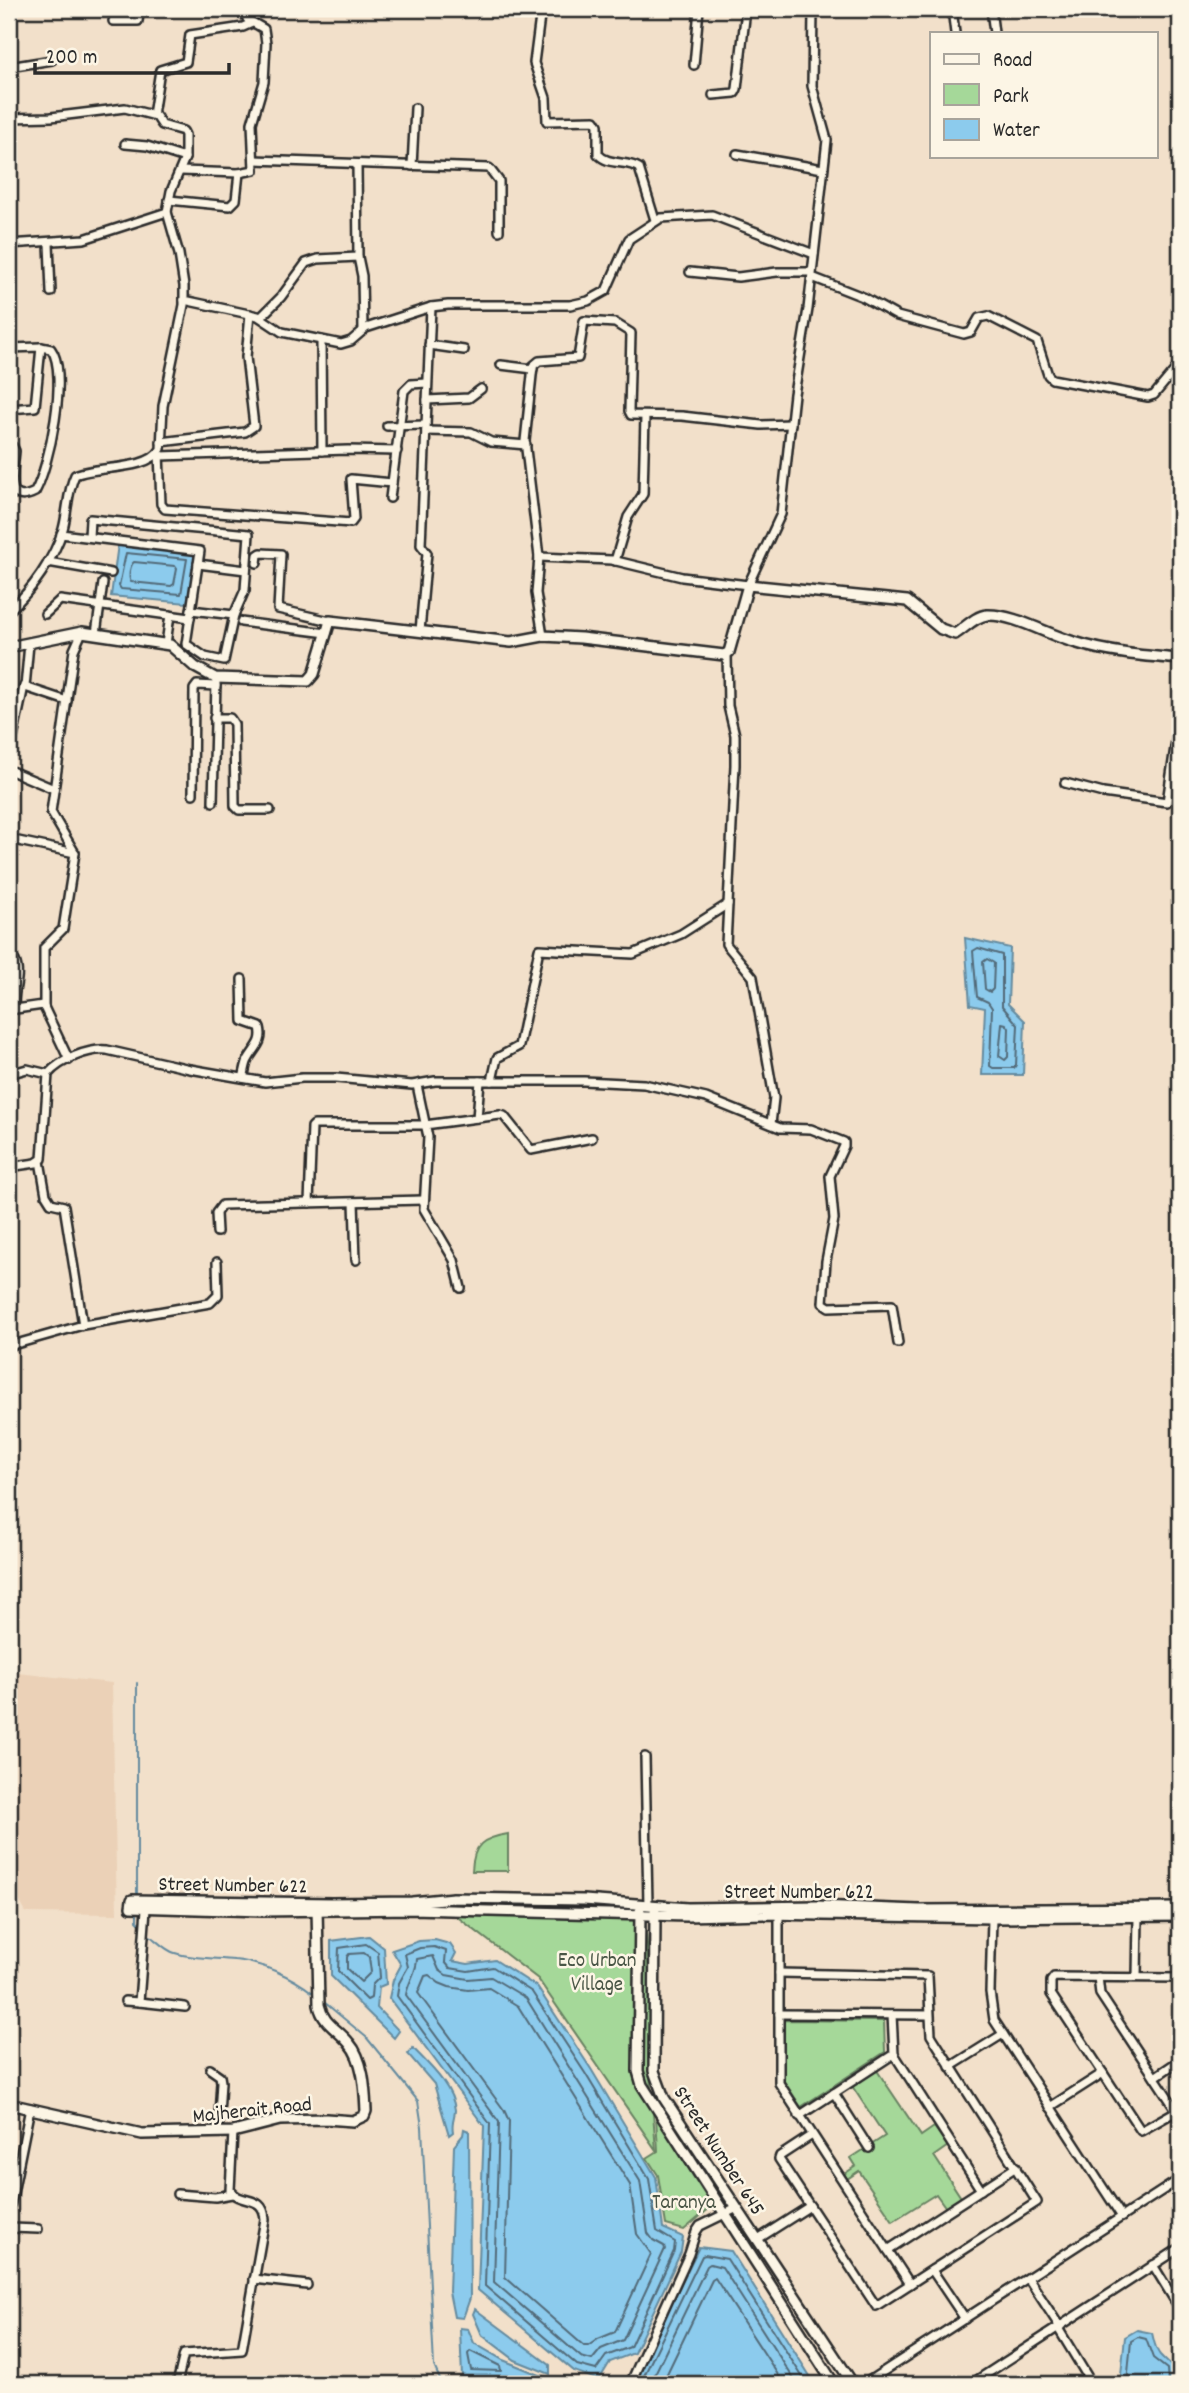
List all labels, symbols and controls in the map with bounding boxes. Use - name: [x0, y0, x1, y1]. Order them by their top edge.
- scale bar: [35, 32, 229, 76]
- legend: [930, 32, 1158, 158]
- text: 200 m: [46, 44, 97, 74]
- text: Road: [993, 47, 1032, 77]
- text: Park: [993, 83, 1029, 113]
- text: Water: [993, 117, 1040, 147]
- street label: Street Number 622: [158, 1871, 308, 1903]
- street label: Street Number 622: [724, 1879, 874, 1909]
- park label: Eco Urban Village: [558, 1947, 636, 2001]
- street label: Street Number 645: [664, 2081, 771, 2222]
- street label: Majherait Road: [191, 2091, 313, 2133]
- park label: Taranya: [652, 2189, 717, 2219]

